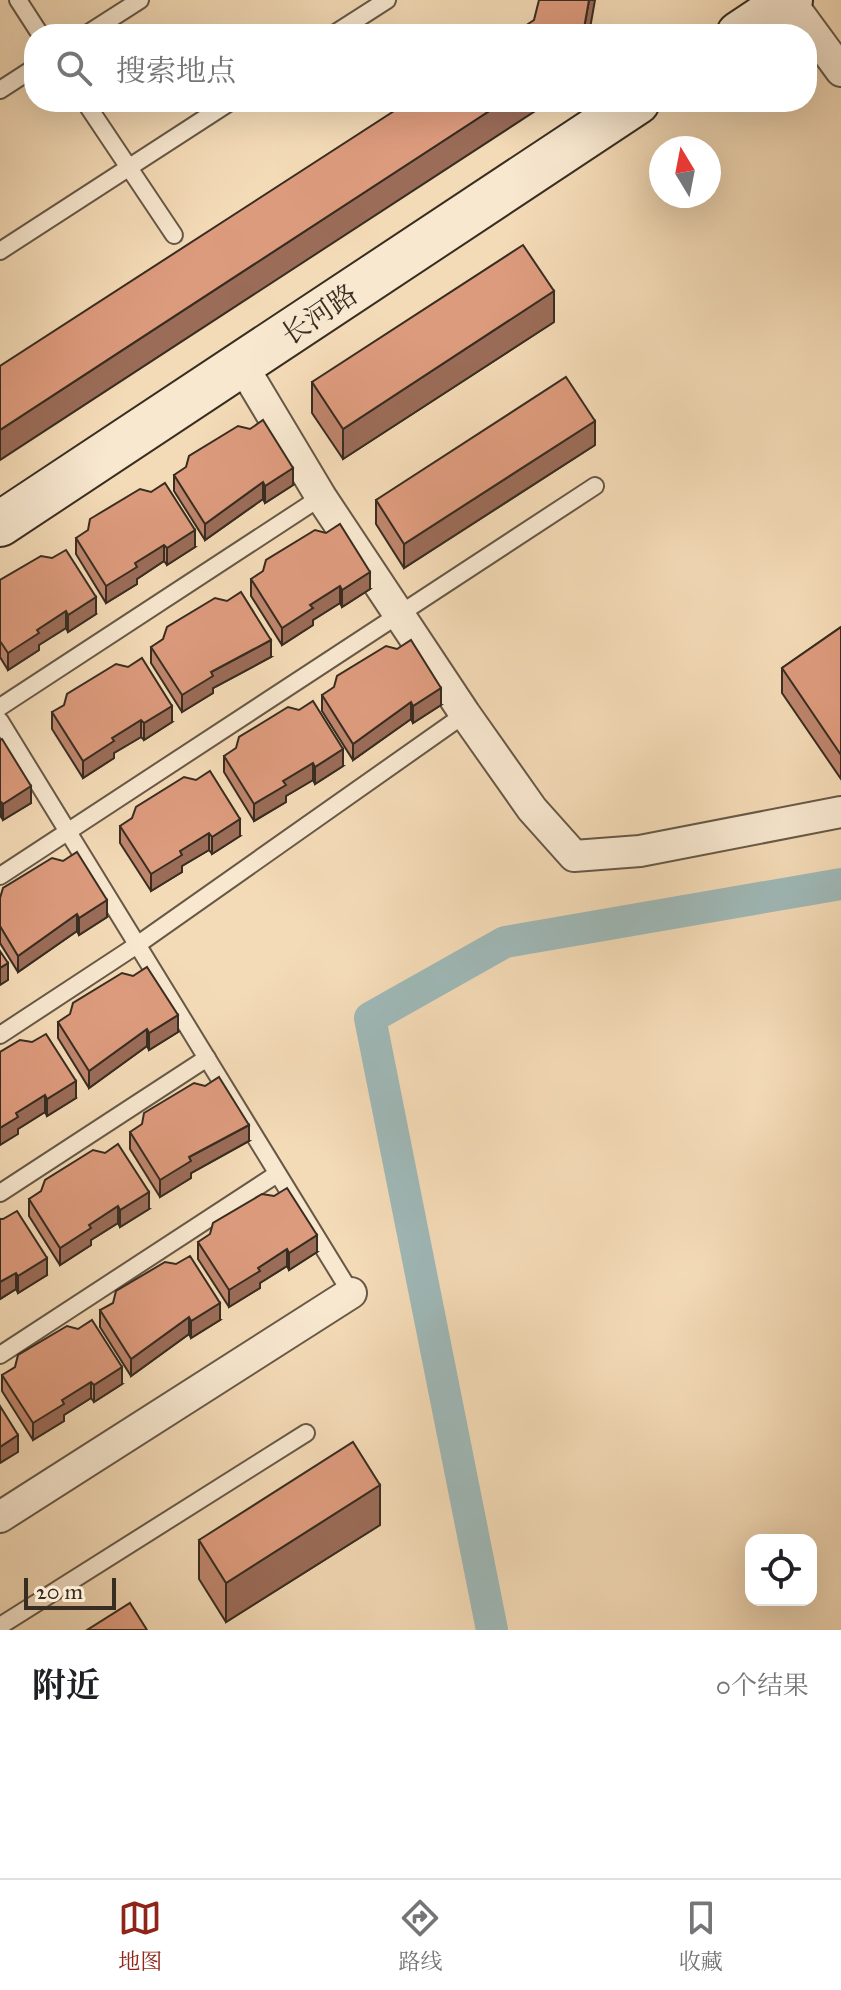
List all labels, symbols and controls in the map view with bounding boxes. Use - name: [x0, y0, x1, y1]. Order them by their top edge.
- search box: [24, 24, 817, 112]
- icon: search: [52, 46, 96, 90]
- text: 搜索地点: [116, 53, 236, 89]
- north arrow: [649, 136, 721, 208]
- street label: 长河路: [275, 276, 364, 352]
- map controls: [745, 1534, 817, 1606]
- button: locate: [745, 1534, 817, 1606]
- scale bar: [24, 1574, 116, 1610]
- text: 20 m: [36, 1578, 83, 1605]
- text: 附近: [32, 1665, 100, 1706]
- text: 0个结果: [716, 1669, 809, 1701]
- tab: 地图: [118, 1896, 162, 1975]
- tab: 路线: [398, 1896, 443, 1975]
- tab: 收藏: [679, 1896, 723, 1975]

